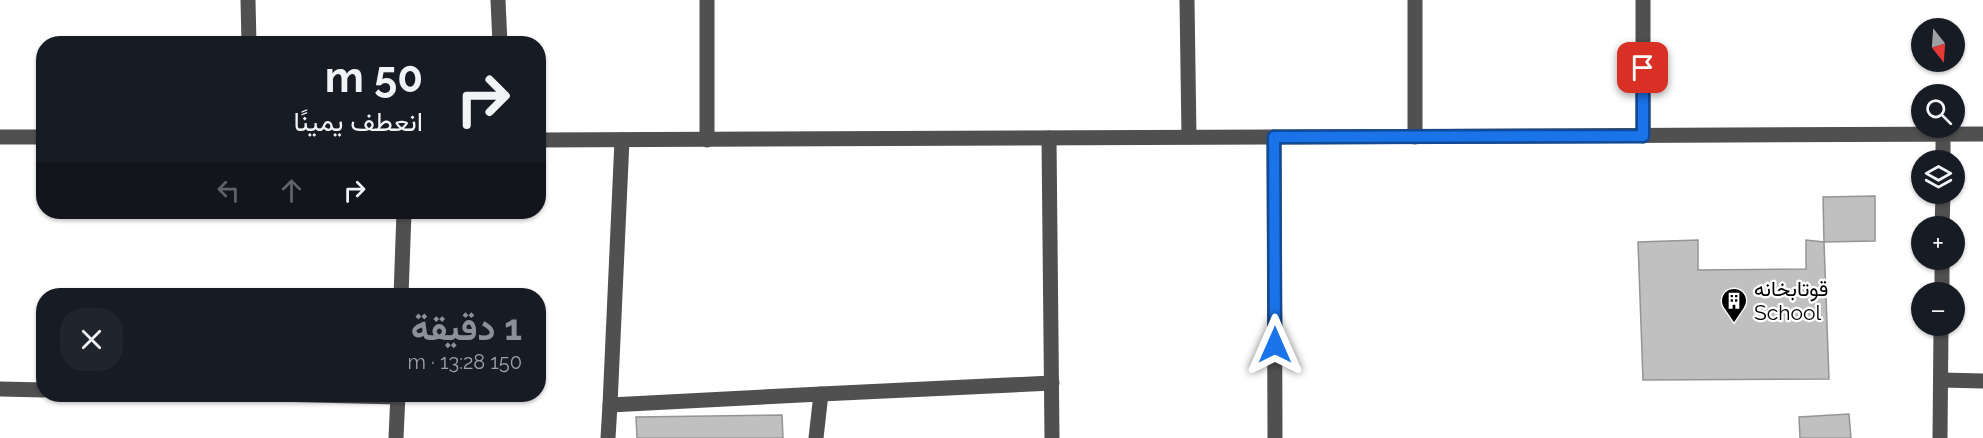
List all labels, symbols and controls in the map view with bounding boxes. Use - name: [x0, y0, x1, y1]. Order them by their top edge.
- north arrow: [1911, 18, 1965, 72]
- map controls: [1911, 18, 1965, 336]
- pin: [1617, 42, 1668, 93]
- icon: arrive: [1626, 51, 1659, 84]
- text: 50 m: [325, 53, 423, 102]
- icon: right: [444, 60, 522, 138]
- button: search: [1911, 84, 1965, 138]
- text: انعطف يمينًا: [294, 106, 423, 137]
- button: layers: [1911, 150, 1965, 204]
- icon: left: [212, 174, 245, 207]
- icon: ahead: [275, 174, 308, 207]
- icon: right: [338, 174, 371, 207]
- button: +: [1911, 216, 1965, 270]
- place label: قوتابخانه‌ School: [1754, 276, 1828, 325]
- button: −: [1911, 282, 1965, 336]
- building icon: قوتابخانه‌ School: [1719, 286, 1749, 324]
- text: 1 دقيقة: [411, 306, 522, 348]
- button: close: [60, 308, 123, 371]
- position arrow: [1243, 313, 1307, 377]
- text: 150 m · 13:28: [408, 350, 522, 374]

